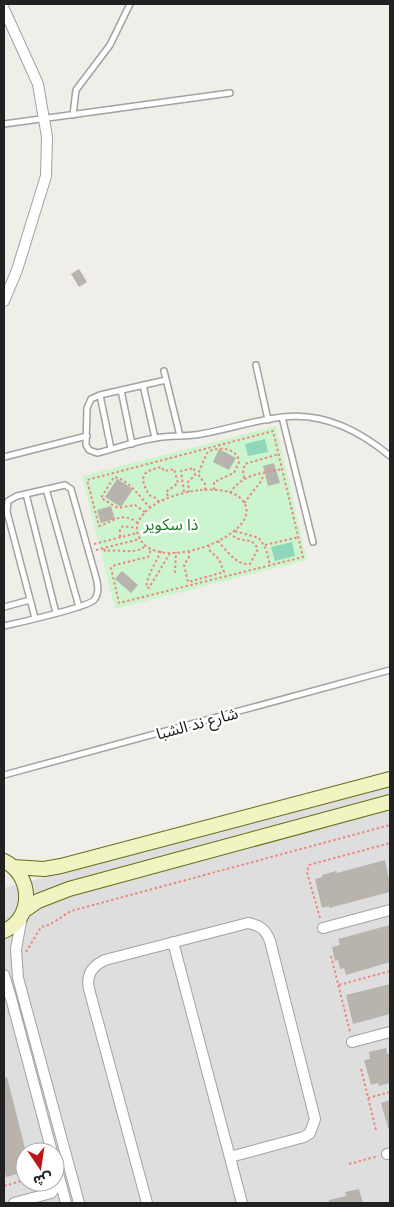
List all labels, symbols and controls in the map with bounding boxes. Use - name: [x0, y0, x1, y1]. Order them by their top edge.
- park label: ذا سكوير: [143, 515, 198, 534]
- street label: شارع ند الشبا: [154, 703, 241, 746]
- north arrow: [15, 1142, 65, 1192]
- text: ش: [32, 1169, 54, 1191]

